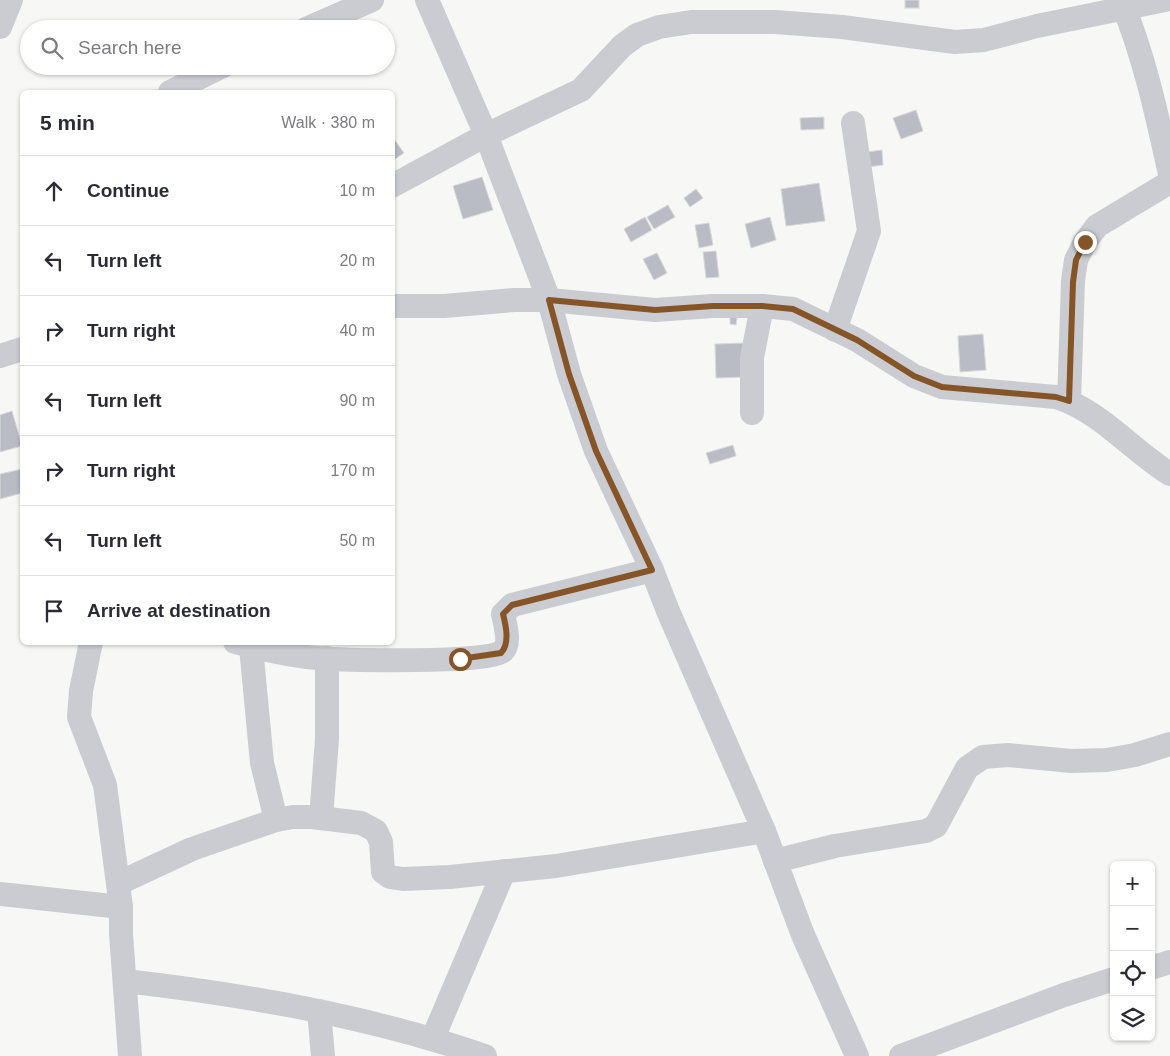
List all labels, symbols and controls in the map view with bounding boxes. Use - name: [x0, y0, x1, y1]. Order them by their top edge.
- search box: [20, 20, 395, 75]
- icon: search: [38, 34, 66, 62]
- text: Search here: [78, 37, 182, 58]
- text: 5 min: [40, 111, 95, 134]
- text: Walk · 380 m: [281, 114, 375, 131]
- icon: ahead: [40, 177, 68, 205]
- text: Continue: [87, 180, 169, 201]
- text: 10 m: [339, 182, 375, 199]
- route end: [1074, 231, 1097, 254]
- icon: left: [40, 247, 68, 275]
- text: Turn left: [87, 250, 162, 271]
- text: 20 m: [339, 252, 375, 269]
- icon: right: [40, 317, 68, 345]
- text: Turn right: [87, 320, 175, 341]
- text: 40 m: [339, 322, 375, 339]
- icon: left: [40, 387, 68, 415]
- text: Turn left: [87, 390, 162, 411]
- text: 90 m: [339, 392, 375, 409]
- icon: right: [40, 457, 68, 485]
- text: Turn right: [87, 460, 175, 481]
- text: 170 m: [331, 462, 375, 479]
- icon: left: [40, 527, 68, 555]
- text: Turn left: [87, 530, 162, 551]
- text: 50 m: [339, 532, 375, 549]
- icon: arrive: [40, 597, 68, 625]
- text: Arrive at destination: [87, 600, 271, 621]
- route start: [449, 648, 472, 671]
- map controls: [1110, 861, 1155, 1041]
- button: +: [1110, 861, 1155, 906]
- button: −: [1110, 906, 1155, 951]
- button: locate: [1110, 951, 1155, 996]
- button: layers: [1110, 996, 1155, 1041]

